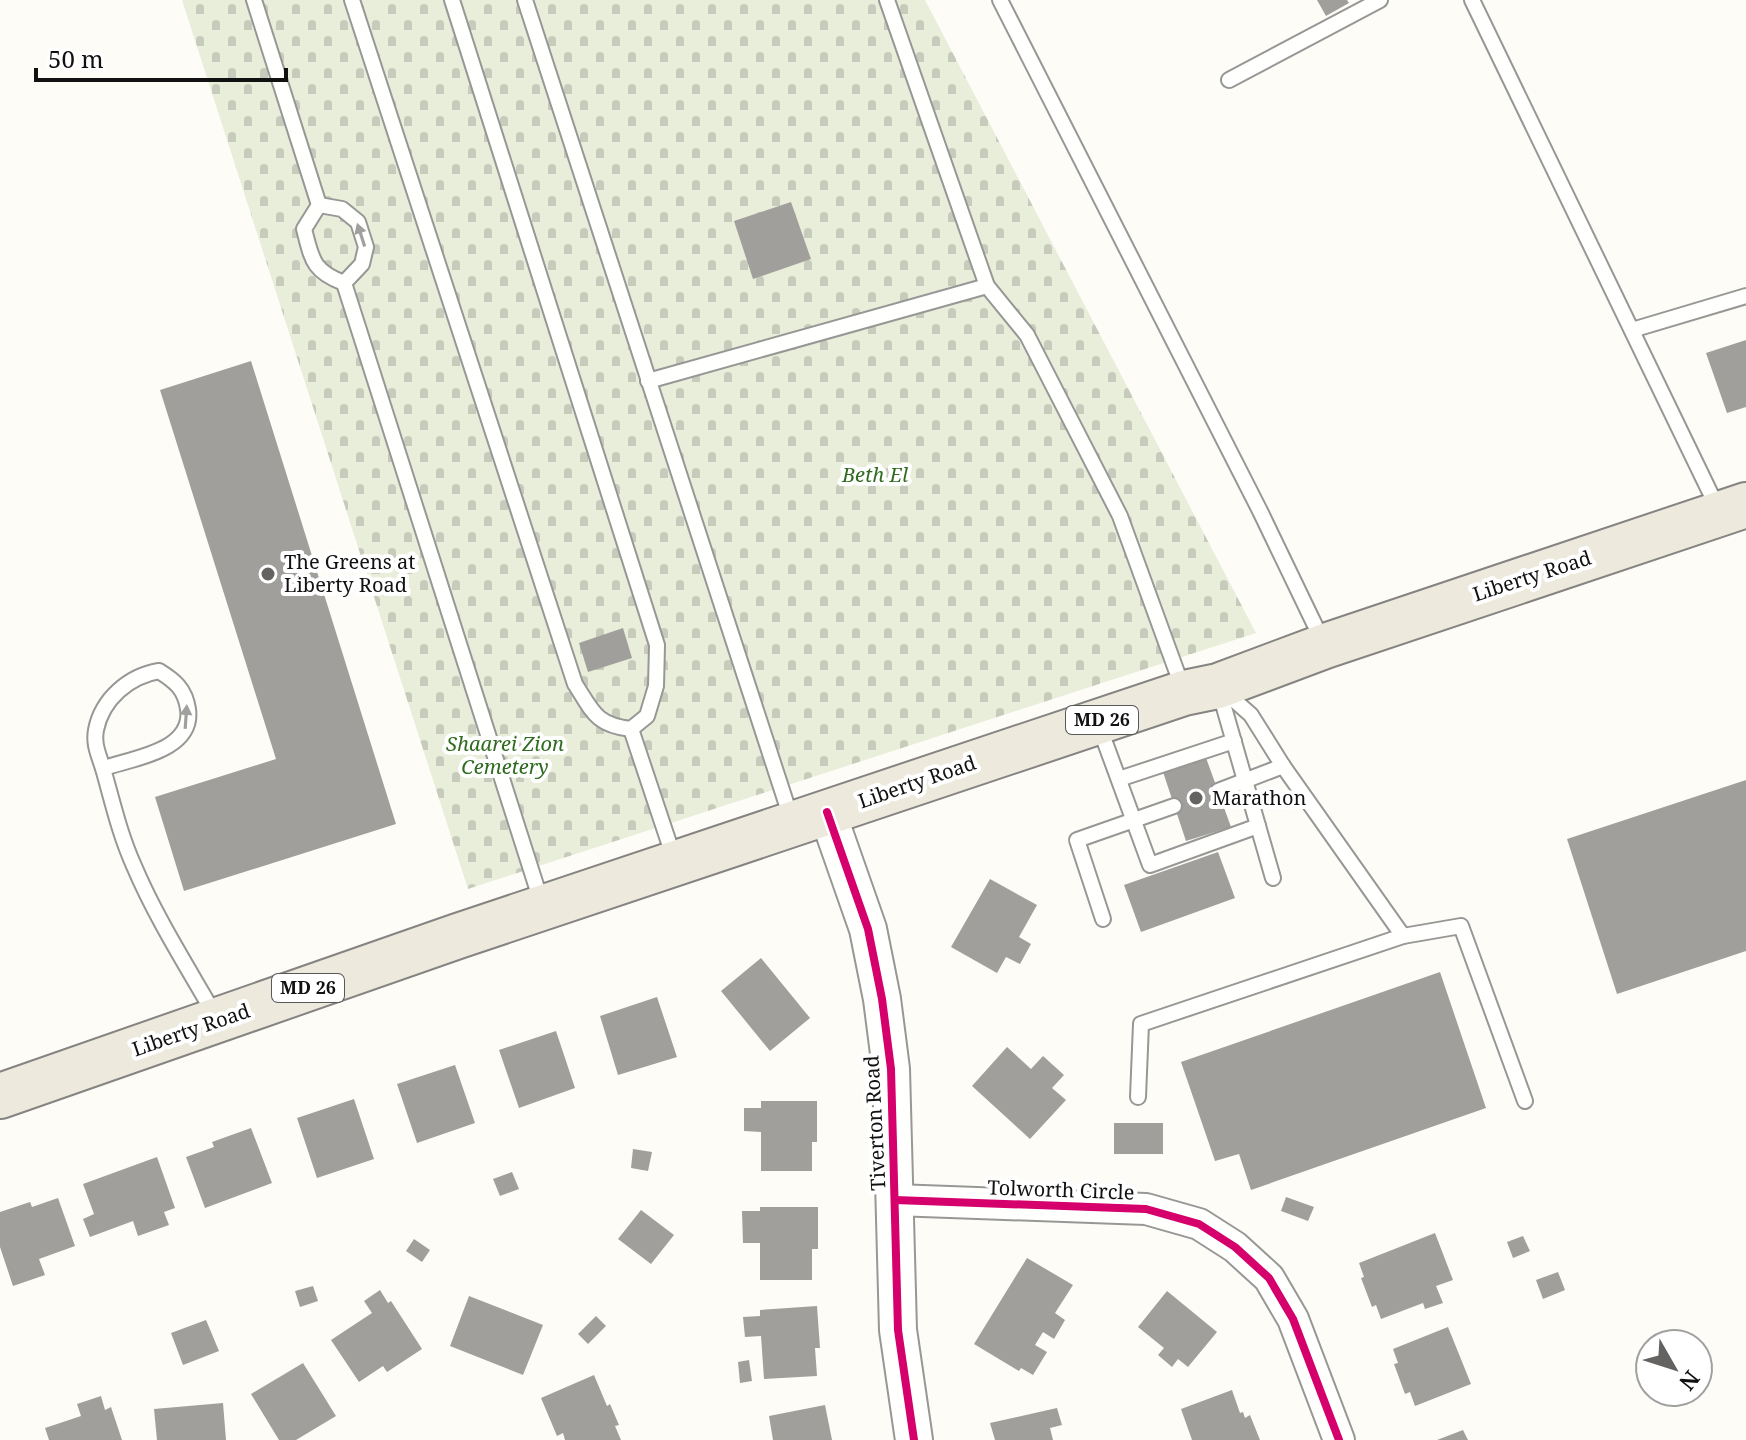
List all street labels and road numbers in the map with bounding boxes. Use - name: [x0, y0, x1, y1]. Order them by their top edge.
- street label: Liberty Road: [1469, 544, 1595, 607]
- road number: MD 26: [1066, 706, 1138, 734]
- street label: Liberty Road: [854, 749, 979, 814]
- road number: MD 26: [272, 974, 344, 1002]
- street label: Liberty Road: [128, 997, 253, 1062]
- street label: Tiverton Road: [857, 1055, 892, 1191]
- street label: Tolworth Circle: [987, 1173, 1135, 1206]

